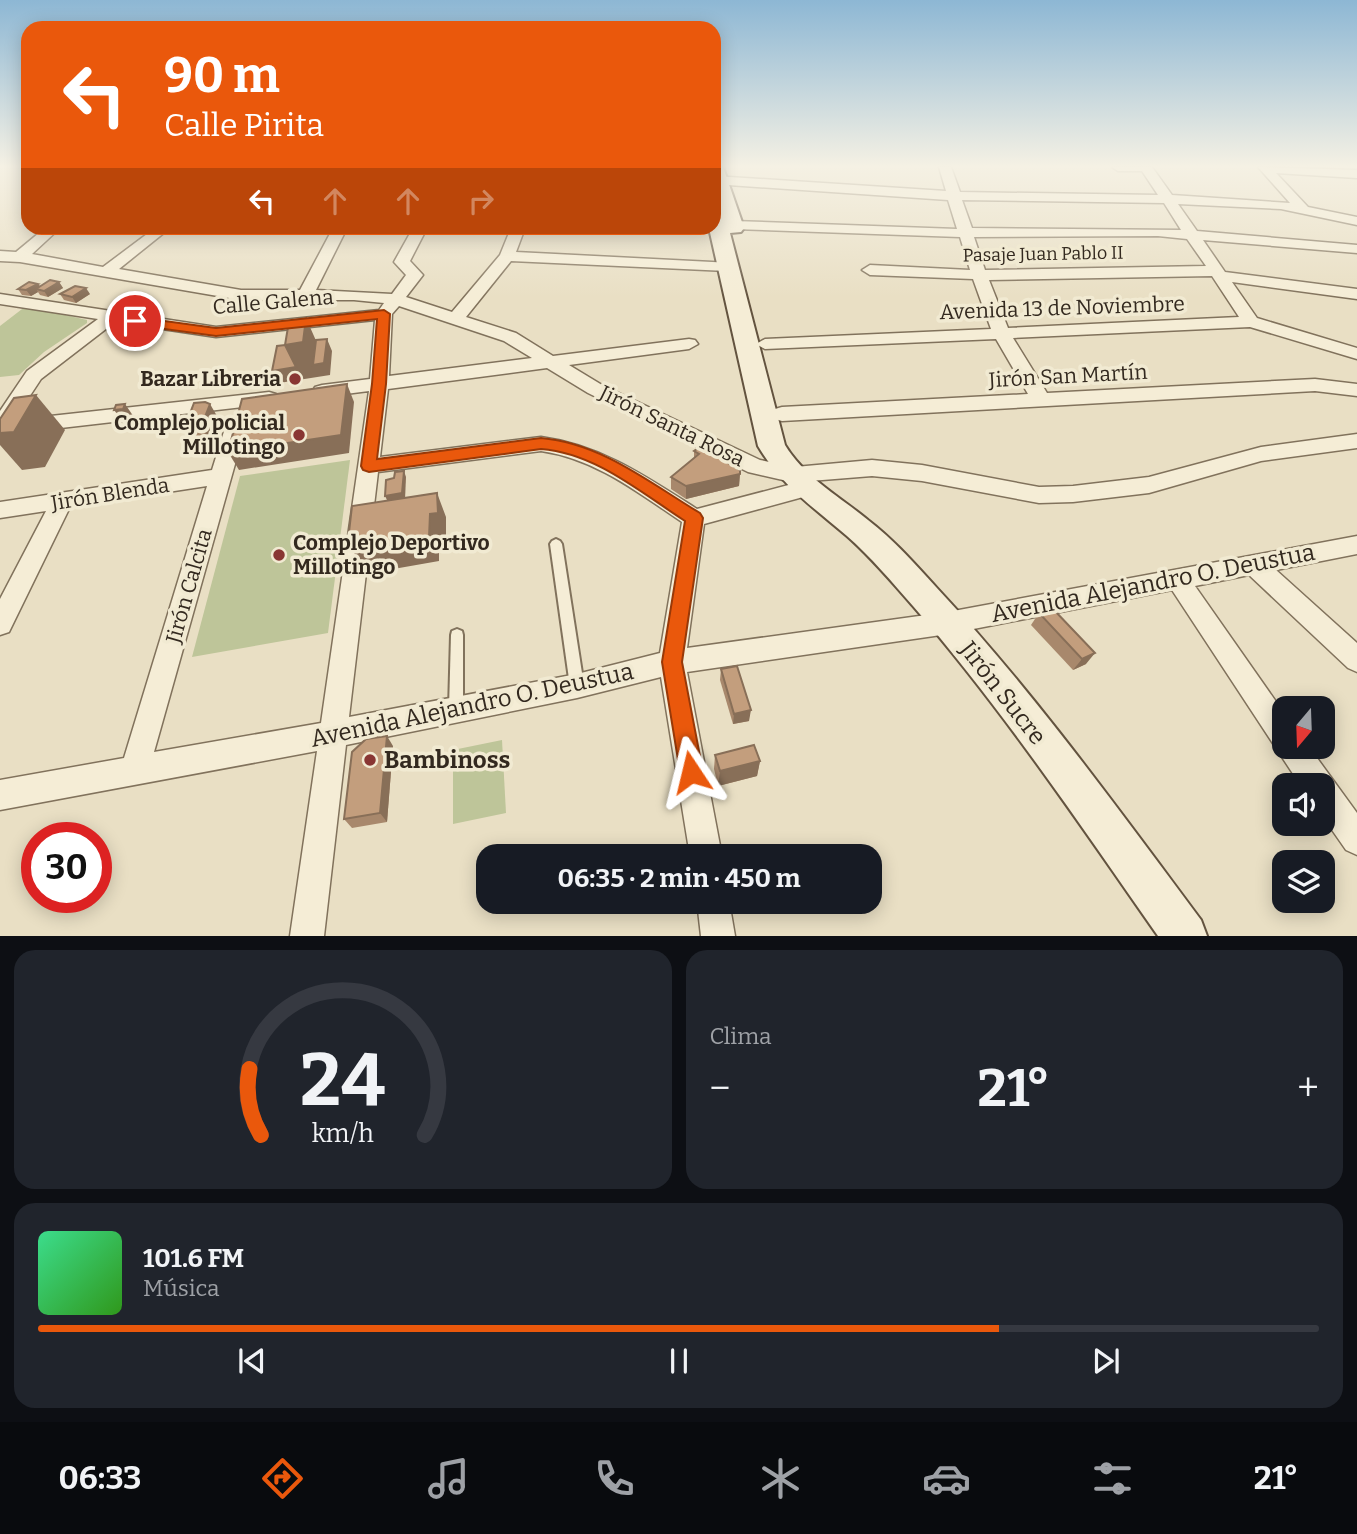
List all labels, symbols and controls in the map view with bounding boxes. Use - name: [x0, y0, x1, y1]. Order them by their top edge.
- text: 90 m: [164, 46, 280, 105]
- icon: left: [49, 49, 140, 140]
- text: Calle Pirita: [164, 106, 324, 144]
- icon: left: [243, 182, 281, 220]
- icon: ahead: [316, 182, 354, 220]
- icon: ahead: [389, 182, 427, 220]
- icon: right: [462, 182, 500, 220]
- street label: Pasaje Juan Pablo II: [962, 242, 1124, 266]
- street label: Calle Galena: [211, 284, 335, 320]
- pin: [105, 291, 165, 351]
- street label: Avenida 13 de Noviembre: [939, 291, 1185, 325]
- icon: arrive: [116, 302, 154, 340]
- street label: Jirón San Martín: [987, 359, 1148, 393]
- place label: Bazar Libreria: [140, 366, 281, 392]
- marker: Bazar Libreria: [287, 371, 303, 387]
- street label: Jirón Santa Rosa: [594, 379, 749, 473]
- place label: Complejo policial Millotingo: [114, 410, 285, 460]
- marker: Complejo policial Millotingo: [291, 427, 307, 443]
- street label: Jirón Blenda: [48, 472, 171, 516]
- street label: Jirón Calcita: [160, 525, 218, 647]
- place label: Complejo Deportivo Millotingo: [293, 530, 490, 580]
- street label: Avenida Alejandro O. Deustua: [989, 538, 1317, 628]
- marker: Complejo Deportivo Millotingo: [271, 547, 287, 563]
- street label: Jirón Sucre: [953, 635, 1052, 750]
- street label: Avenida Alejandro O. Deustua: [308, 657, 636, 753]
- north arrow: [1272, 696, 1335, 760]
- map controls: [1272, 696, 1335, 913]
- position arrow: [654, 735, 728, 809]
- place label: Bambinoss: [384, 746, 511, 774]
- marker: Bambinoss: [362, 752, 378, 768]
- button: sound: [1272, 773, 1335, 836]
- speed limit sign: 30: [21, 822, 112, 913]
- button: layers: [1272, 850, 1335, 913]
- text: 06:35 · 2 min · 450 m: [557, 863, 801, 894]
- text: Clima: [710, 1022, 772, 1050]
- text: 24: [300, 1038, 385, 1125]
- text: 21°: [978, 1057, 1050, 1120]
- text: −: [710, 1065, 730, 1111]
- text: +: [1297, 1065, 1319, 1111]
- text: km/h: [312, 1119, 374, 1149]
- text: 101.6 FM: [143, 1243, 244, 1274]
- text: Música: [143, 1274, 220, 1302]
- icon: previous: [233, 1342, 271, 1380]
- icon: pause: [660, 1342, 698, 1380]
- icon: next: [1087, 1342, 1125, 1380]
- icon: directions: [258, 1454, 307, 1503]
- icon: music: [424, 1454, 473, 1503]
- icon: phone: [590, 1454, 639, 1503]
- icon: climate: [756, 1454, 805, 1503]
- icon: car: [922, 1454, 971, 1503]
- icon: filters: [1088, 1454, 1137, 1503]
- text: 06:33: [58, 1459, 141, 1497]
- text: 21°: [1254, 1459, 1298, 1497]

